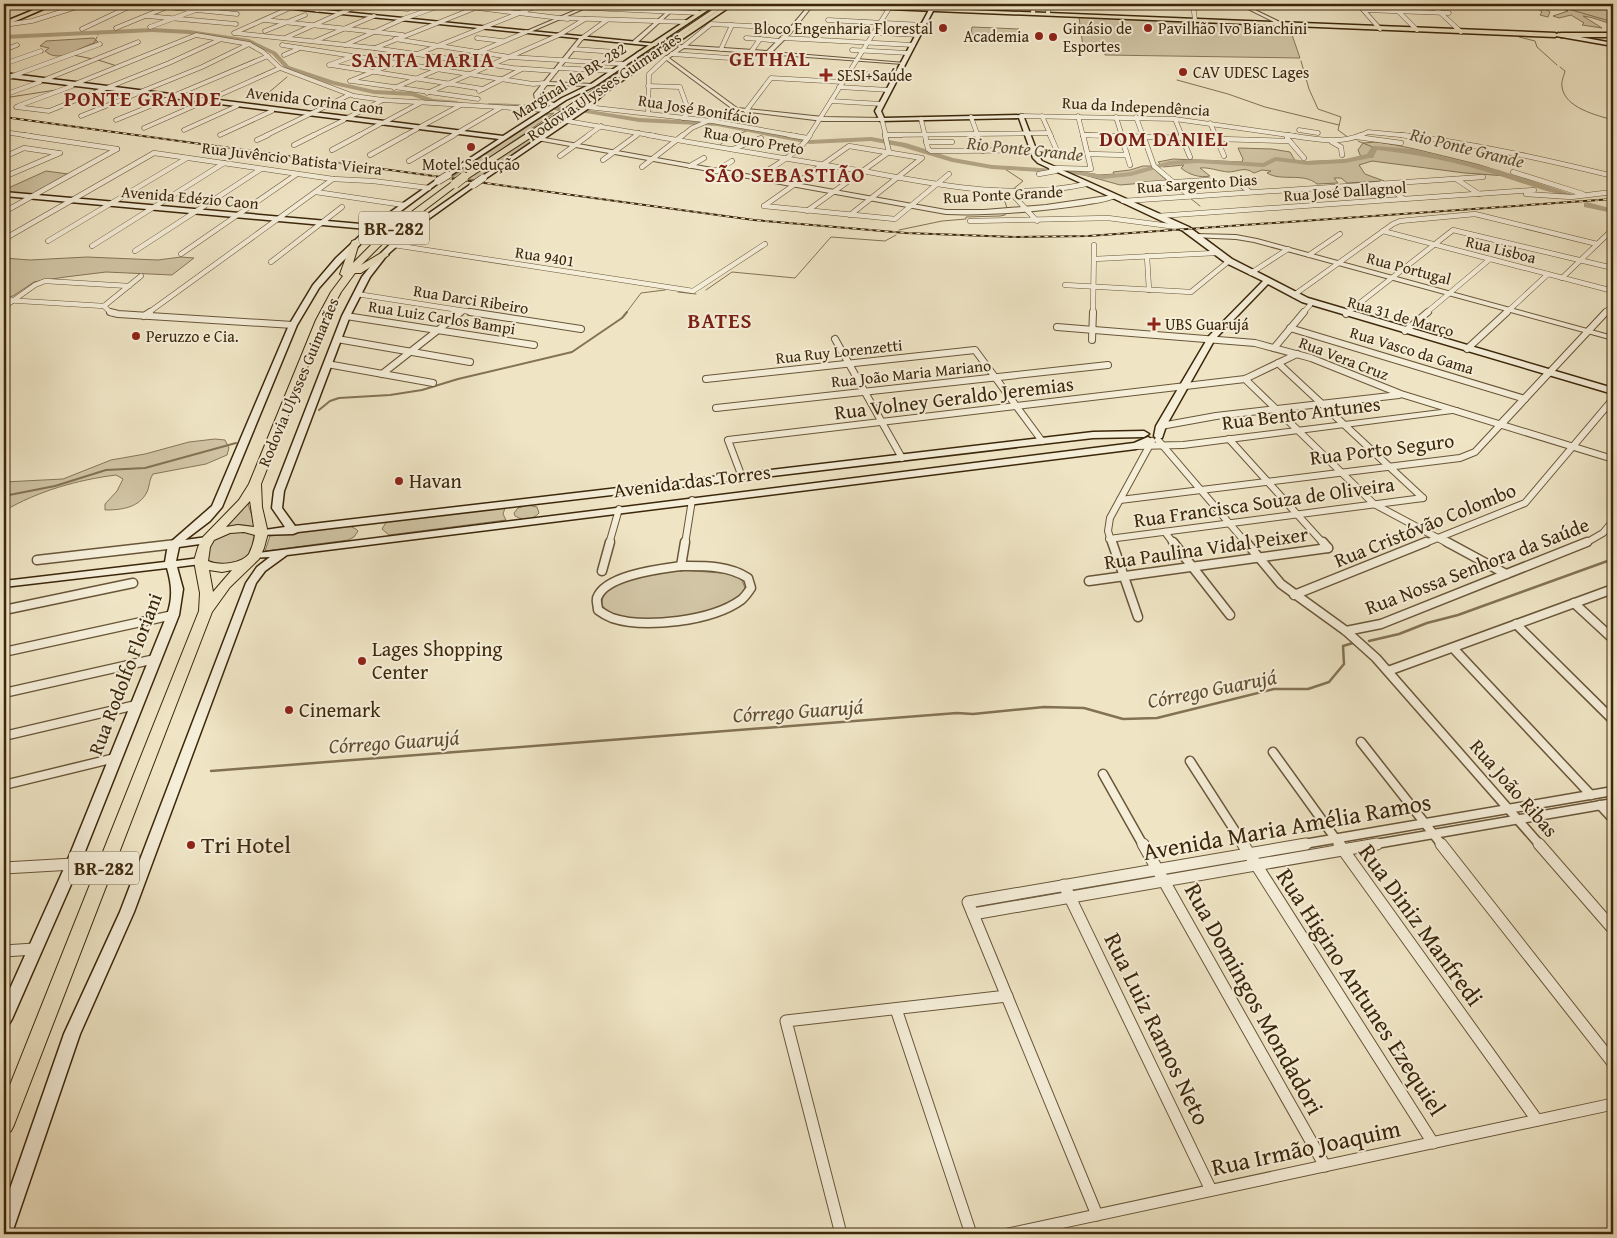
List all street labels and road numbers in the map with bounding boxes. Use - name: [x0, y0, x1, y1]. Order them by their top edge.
- street label: Rodovia Ulysses Guimarães: [522, 25, 686, 147]
- street label: Marginal da BR-282: [507, 36, 631, 126]
- street label: Avenida Corina Caon: [245, 80, 385, 120]
- street label: Rua José Bonifácio: [637, 88, 761, 130]
- street label: Rua da Independência: [1062, 90, 1211, 122]
- street label: Rua Ouro Preto: [702, 119, 806, 161]
- street label: Rua Juvêncio Batista Vieira: [201, 135, 384, 181]
- street label: Rua Sargento Dias: [1136, 167, 1258, 199]
- street label: Rua José Dallagnol: [1283, 175, 1408, 207]
- street label: Avenida Edézio Caon: [120, 179, 260, 215]
- street label: Rua Ponte Grande: [943, 179, 1063, 209]
- road number: BR-282: [359, 212, 429, 244]
- street label: Rua Lisboa: [1463, 229, 1539, 269]
- street label: Rua 9401: [514, 239, 576, 273]
- street label: Rua Portugal: [1364, 245, 1454, 291]
- street label: Rua Darci Ribeiro: [412, 278, 530, 320]
- street label: Rua 31 de Março: [1345, 289, 1457, 343]
- street label: Rodovia Ulysses Guimarães: [251, 294, 345, 470]
- street label: Rua Luiz Carlos Bampi: [367, 294, 518, 341]
- street label: Rua Vasco da Gama: [1347, 320, 1477, 380]
- street label: Rua Vera Cruz: [1296, 330, 1392, 386]
- street label: Rua Ruy Lorenzetti: [774, 332, 904, 370]
- street label: Rua João Maria Mariano: [830, 353, 992, 393]
- street label: Rua Volney Geraldo Jeremias: [833, 368, 1075, 427]
- street label: Rua Bento Antunes: [1220, 388, 1382, 437]
- street label: Rua Porto Seguro: [1308, 425, 1456, 472]
- street label: Avenida das Torres: [612, 456, 772, 505]
- street label: Rua Francisca Souza de Oliveira: [1132, 469, 1397, 534]
- street label: Rua Cristóvão Colombo: [1329, 475, 1520, 574]
- street label: Rua Nossa Senhora da Saúde: [1361, 509, 1593, 622]
- street label: Rua Paulina Vidal Peixer: [1102, 519, 1310, 576]
- street label: Rua Rodolfo Floriani: [80, 588, 169, 759]
- street label: Rua João Ribas: [1464, 732, 1565, 843]
- street label: Avenida Maria Amélia Ramos: [1140, 784, 1434, 869]
- street label: Rua Diniz Manfredi: [1350, 836, 1493, 1013]
- road number: BR-282: [69, 851, 139, 884]
- street label: Rua Higino Antunes Ezequiel: [1268, 861, 1455, 1123]
- street label: Rua Domingos Mondadori: [1176, 876, 1333, 1121]
- street label: Rua Luiz Ramos Neto: [1096, 927, 1219, 1131]
- street label: Rua Irmão Joaquim: [1208, 1110, 1404, 1185]

